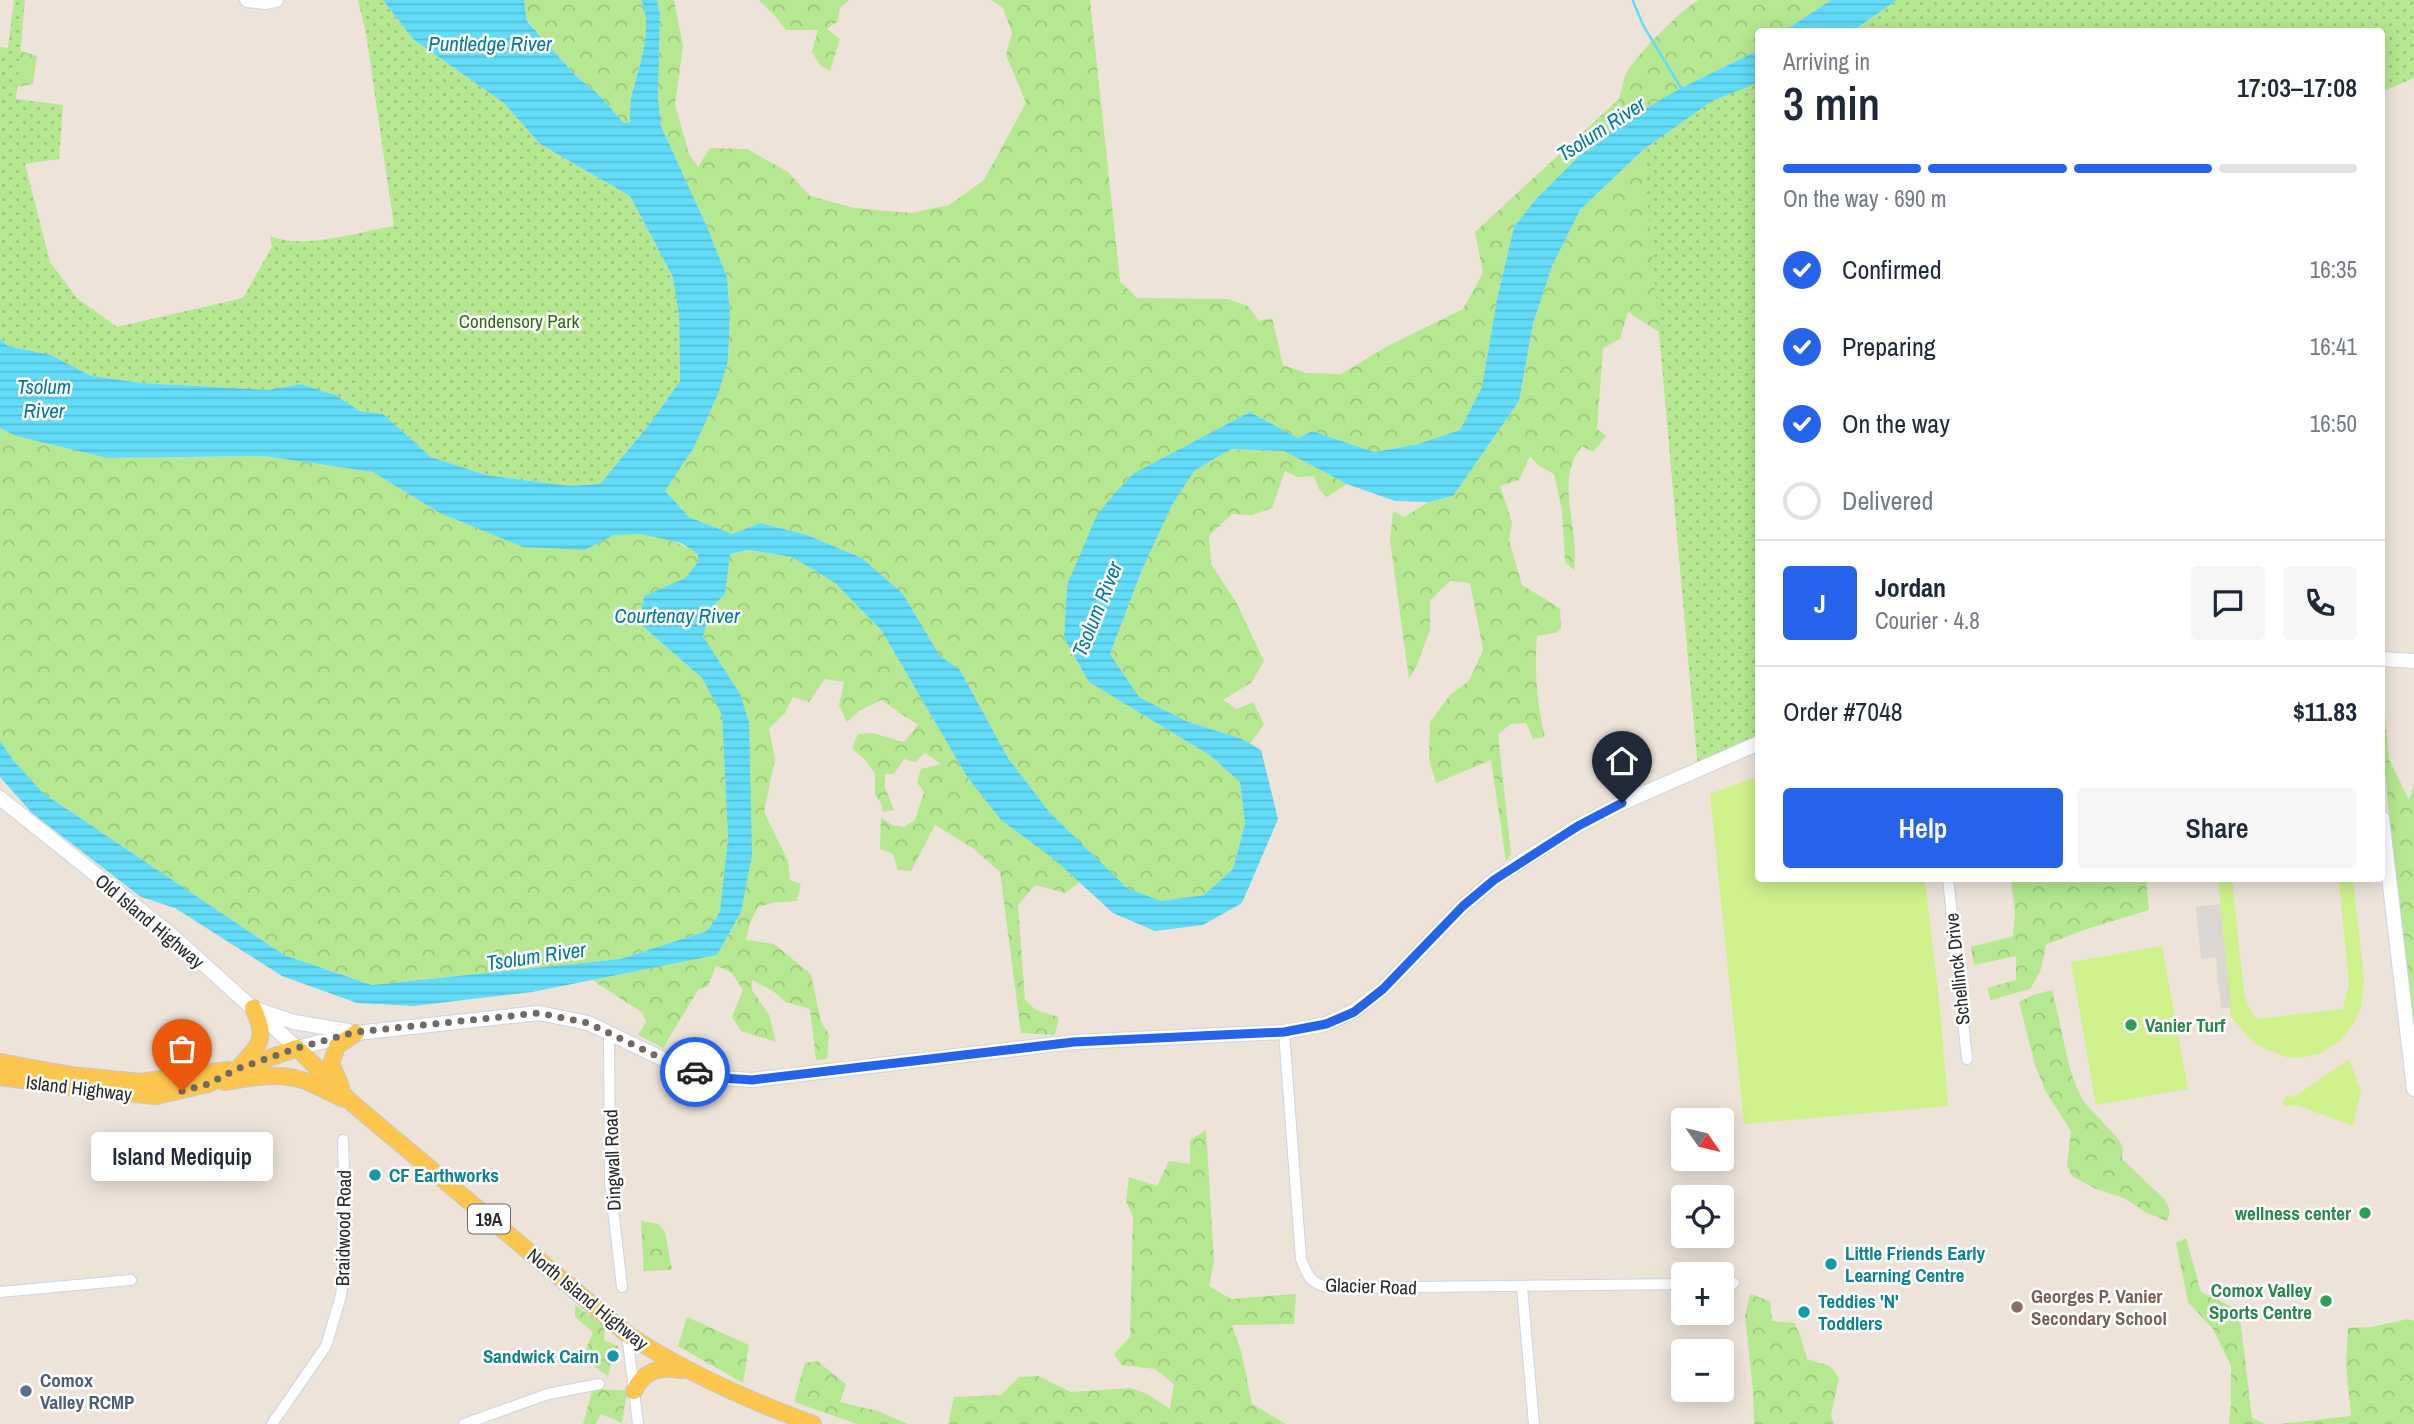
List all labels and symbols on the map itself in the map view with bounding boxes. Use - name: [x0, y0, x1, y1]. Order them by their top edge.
- water label: Puntledge River: [428, 29, 553, 58]
- water label: Tsolum River: [1551, 89, 1652, 168]
- park label: Condensory Park: [459, 308, 579, 334]
- water label: Tsolum River: [17, 372, 71, 425]
- water label: Tsolum River: [1065, 556, 1130, 661]
- water label: Courtenay River: [614, 601, 741, 630]
- pin: [1592, 731, 1652, 803]
- street label: Old Island Highway: [90, 868, 210, 975]
- street label: Schellinck Drive: [1938, 912, 1976, 1026]
- water label: Tsolum River: [484, 935, 589, 977]
- place label: Vanier Turf: [2145, 1012, 2226, 1038]
- marker: Vanier Turf: [2123, 1017, 2139, 1033]
- pin: [152, 1019, 212, 1091]
- courier: [660, 1037, 730, 1107]
- street label: Island Highway: [25, 1069, 134, 1107]
- north arrow: [1671, 1108, 1734, 1171]
- street label: Dingwall Road: [597, 1109, 627, 1211]
- callout: Island Mediquip: [91, 1133, 273, 1182]
- place label: CF Earthworks: [389, 1162, 499, 1188]
- marker: CF Earthworks: [367, 1167, 383, 1183]
- street label: Braidwood Road: [329, 1170, 357, 1286]
- place label: wellness center: [2235, 1200, 2351, 1226]
- road number: 19A: [468, 1204, 510, 1234]
- marker: wellness center: [2357, 1205, 2373, 1221]
- place label: Little Friends Early Learning Centre: [1845, 1240, 1986, 1288]
- street label: North Island Highway: [522, 1242, 654, 1356]
- marker: Little Friends Early Learning Centre: [1823, 1256, 1839, 1272]
- street label: Glacier Road: [1325, 1271, 1417, 1301]
- place label: Comox Valley Sports Centre: [2209, 1277, 2312, 1325]
- place label: Georges P. Vanier Secondary School: [2031, 1283, 2167, 1331]
- place label: Teddies 'N' Toddlers: [1818, 1288, 1899, 1336]
- marker: Comox Valley Sports Centre: [2318, 1293, 2334, 1309]
- marker: Georges P. Vanier Secondary School: [2009, 1299, 2025, 1315]
- marker: Teddies 'N' Toddlers: [1796, 1304, 1812, 1320]
- place label: Sandwick Cairn: [483, 1343, 599, 1369]
- marker: Sandwick Cairn: [605, 1348, 621, 1364]
- place label: Comox Valley RCMP: [40, 1367, 134, 1415]
- marker: Comox Valley RCMP: [18, 1383, 34, 1399]

